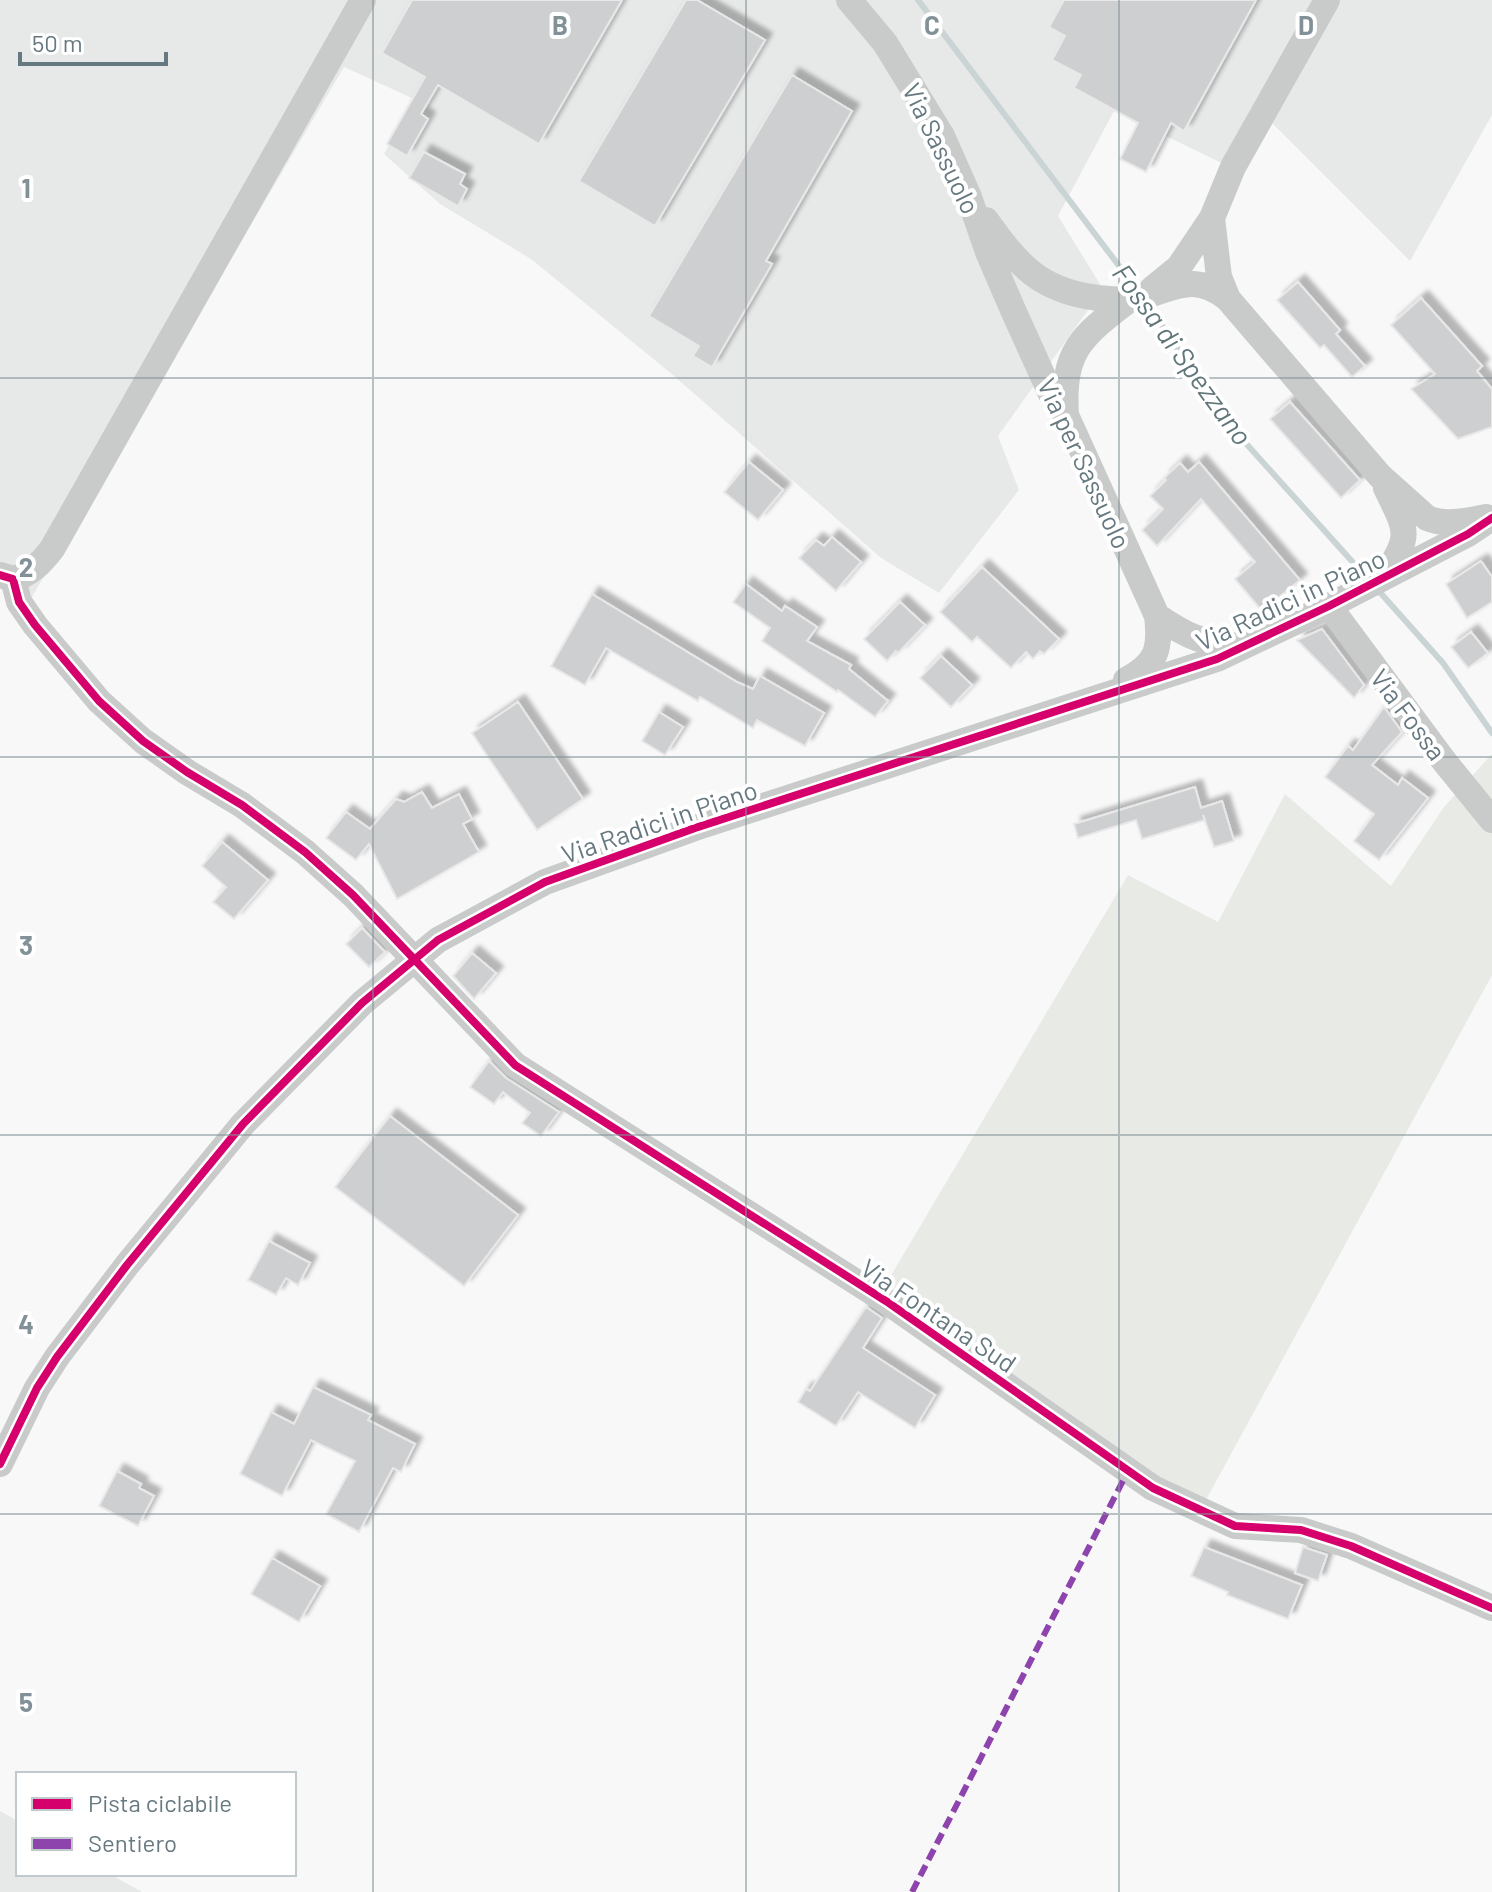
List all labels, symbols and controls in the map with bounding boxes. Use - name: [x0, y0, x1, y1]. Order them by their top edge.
- text: B: [552, 9, 568, 40]
- text: C: [924, 9, 940, 40]
- text: D: [1298, 9, 1314, 40]
- scale bar: [20, 16, 166, 66]
- text: 50 m: [32, 28, 83, 57]
- street label: Via Sassuolo: [897, 78, 987, 218]
- text: 1: [21, 172, 31, 203]
- water label: Fossa di Spezzano: [1106, 257, 1260, 451]
- street label: Via per Sassuolo: [1032, 373, 1138, 553]
- street label: Via Radici in Piano: [1191, 542, 1389, 656]
- text: 2: [19, 551, 33, 582]
- street label: Via Fossa: [1365, 662, 1453, 766]
- street label: Via Radici in Piano: [557, 773, 761, 869]
- text: 3: [19, 929, 33, 960]
- street label: Via Fontana Sud: [855, 1252, 1023, 1378]
- text: 4: [18, 1308, 34, 1339]
- text: 5: [19, 1686, 33, 1717]
- legend: [16, 1772, 296, 1876]
- text: Pista ciclabile: [88, 1788, 232, 1817]
- text: Sentiero: [88, 1828, 177, 1857]

